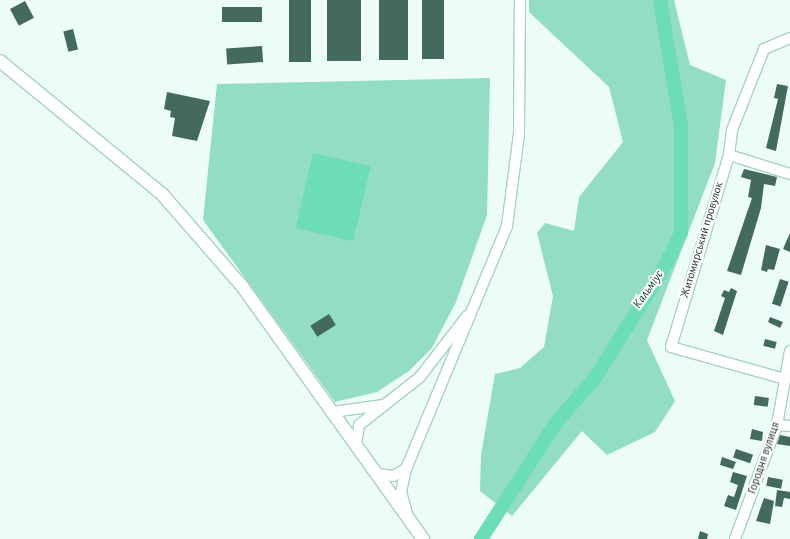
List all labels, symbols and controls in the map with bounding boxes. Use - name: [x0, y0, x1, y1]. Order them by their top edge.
- street label: Житомирський провулок: [677, 180, 727, 300]
- water label: Кальміус: [630, 268, 668, 312]
- street label: Городня вулиця: [745, 420, 783, 496]

